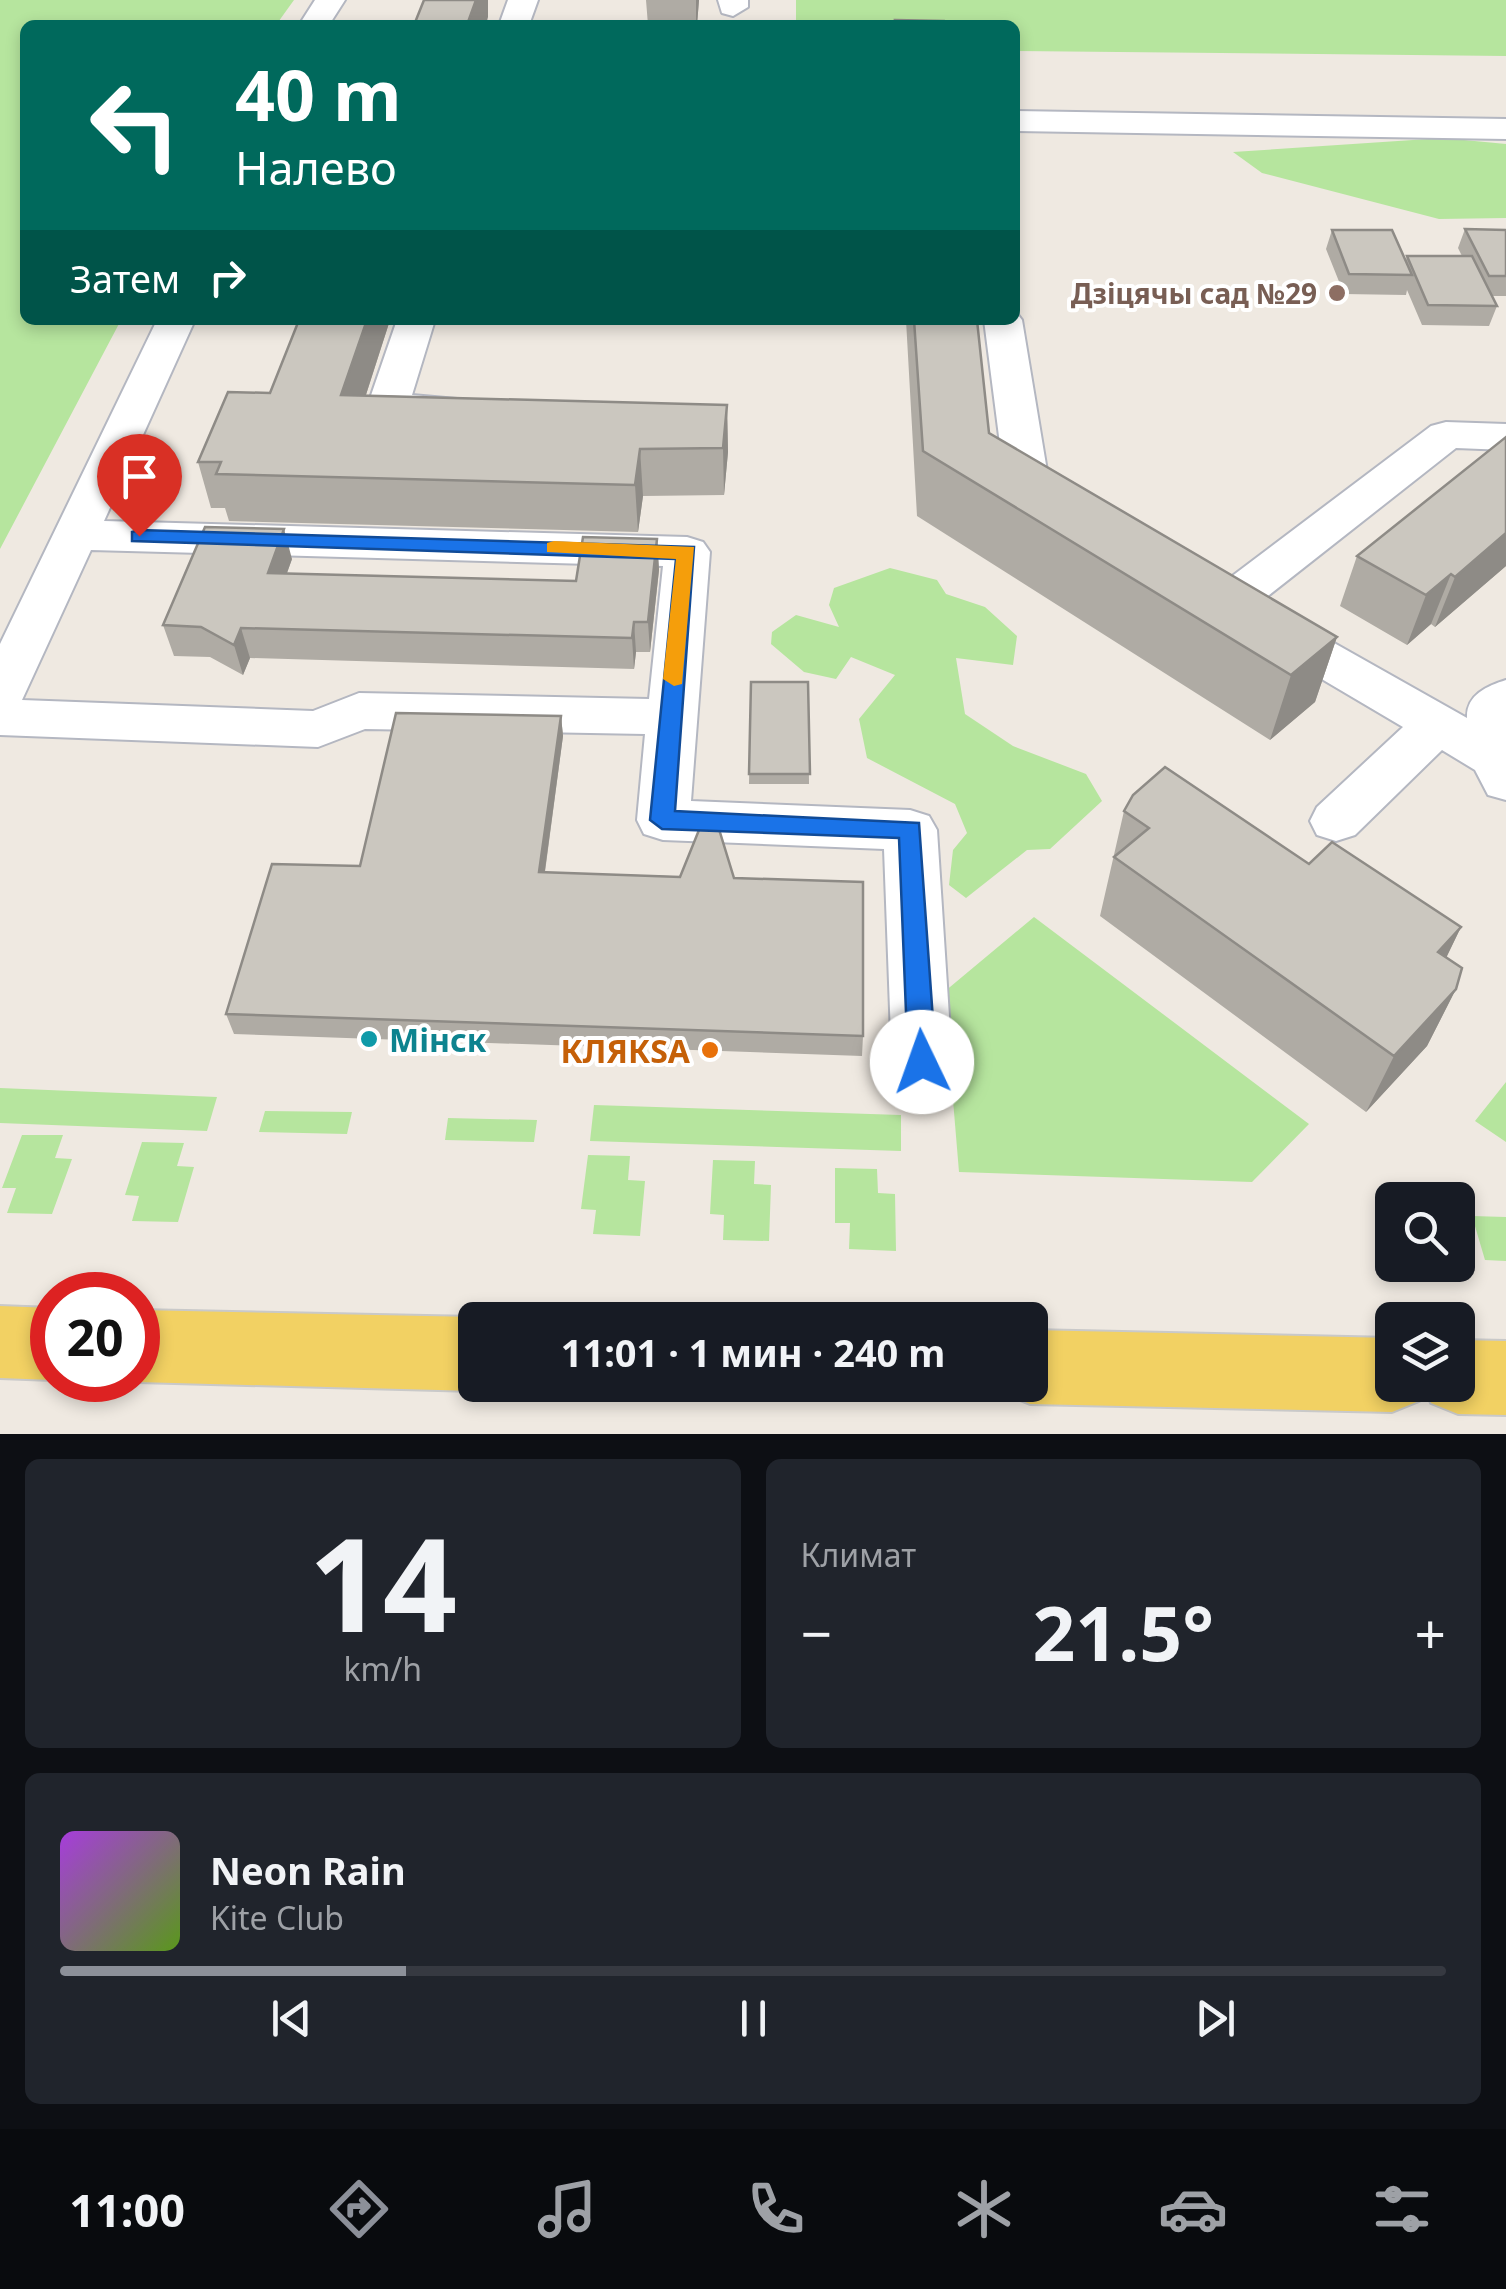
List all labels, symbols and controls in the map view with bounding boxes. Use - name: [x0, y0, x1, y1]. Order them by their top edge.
- text: 40 m: [235, 46, 402, 142]
- icon: left: [70, 60, 200, 190]
- text: Налево: [235, 137, 397, 198]
- icon: right: [200, 250, 255, 305]
- text: Затем: [70, 252, 180, 304]
- place label: Дзіцячы сад №29: [1071, 274, 1317, 312]
- marker: Дзіцячы сад №29: [1326, 282, 1348, 304]
- pin: [97, 434, 182, 537]
- icon: arrive: [112, 449, 167, 504]
- position arrow: [870, 1010, 974, 1114]
- place label: Мінск: [389, 1018, 487, 1061]
- marker: Мінск: [358, 1028, 380, 1050]
- place label: КЛЯКSА: [561, 1029, 691, 1072]
- marker: КЛЯКSА: [699, 1039, 721, 1061]
- map controls: [1375, 1182, 1475, 1402]
- button: search: [1375, 1182, 1475, 1282]
- speed limit sign: 20: [30, 1272, 160, 1402]
- button: layers: [1375, 1302, 1475, 1402]
- text: 11:01 · 1 мин · 240 m: [561, 1326, 945, 1378]
- text: 14: [308, 1493, 457, 1670]
- text: Климат: [801, 1533, 916, 1576]
- text: 21.5°: [1032, 1581, 1214, 1683]
- text: −: [801, 1595, 832, 1670]
- text: +: [1415, 1595, 1446, 1670]
- text: km/h: [343, 1647, 422, 1690]
- text: Neon Rain: [210, 1844, 406, 1896]
- text: Kite Club: [210, 1896, 344, 1939]
- icon: previous: [264, 1991, 319, 2046]
- icon: pause: [726, 1991, 781, 2046]
- icon: next: [1188, 1991, 1243, 2046]
- icon: directions: [324, 2174, 394, 2244]
- icon: music: [532, 2174, 602, 2244]
- icon: phone: [741, 2174, 811, 2244]
- icon: climate: [949, 2174, 1019, 2244]
- icon: car: [1158, 2174, 1228, 2244]
- icon: filters: [1367, 2174, 1437, 2244]
- text: 11:00: [69, 2179, 185, 2240]

